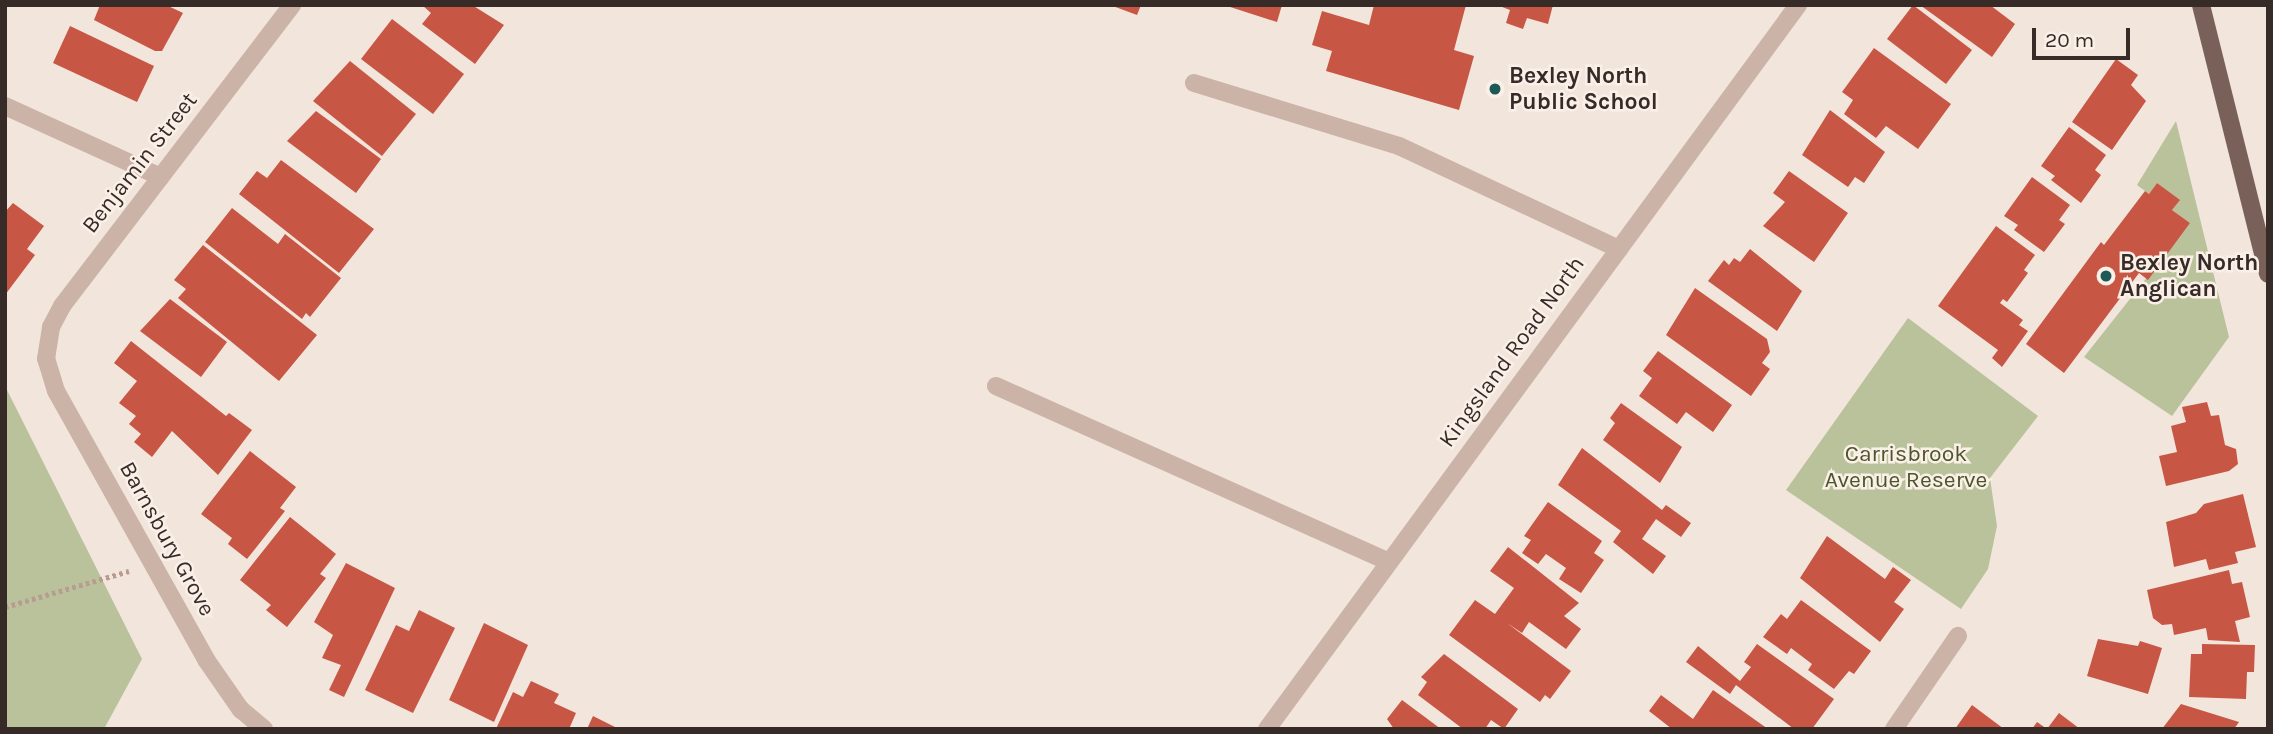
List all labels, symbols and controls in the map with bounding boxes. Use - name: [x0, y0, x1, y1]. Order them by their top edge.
- scale bar: [2035, 14, 2133, 58]
- text: 20 m: [2045, 28, 2094, 52]
- place label: Bexley North Public School: [1509, 62, 1658, 116]
- marker: Bexley North Public School: [1487, 81, 1503, 97]
- street label: Benjamin Street: [77, 87, 203, 239]
- place label: Bexley North Anglican: [2120, 249, 2258, 303]
- street label: Kingsland Road North: [1433, 251, 1591, 453]
- marker: Bexley North Anglican: [2098, 268, 2114, 284]
- park label: Carrisbrook Avenue Reserve: [1825, 440, 1987, 494]
- street label: Barnsbury Grove: [113, 457, 221, 621]

